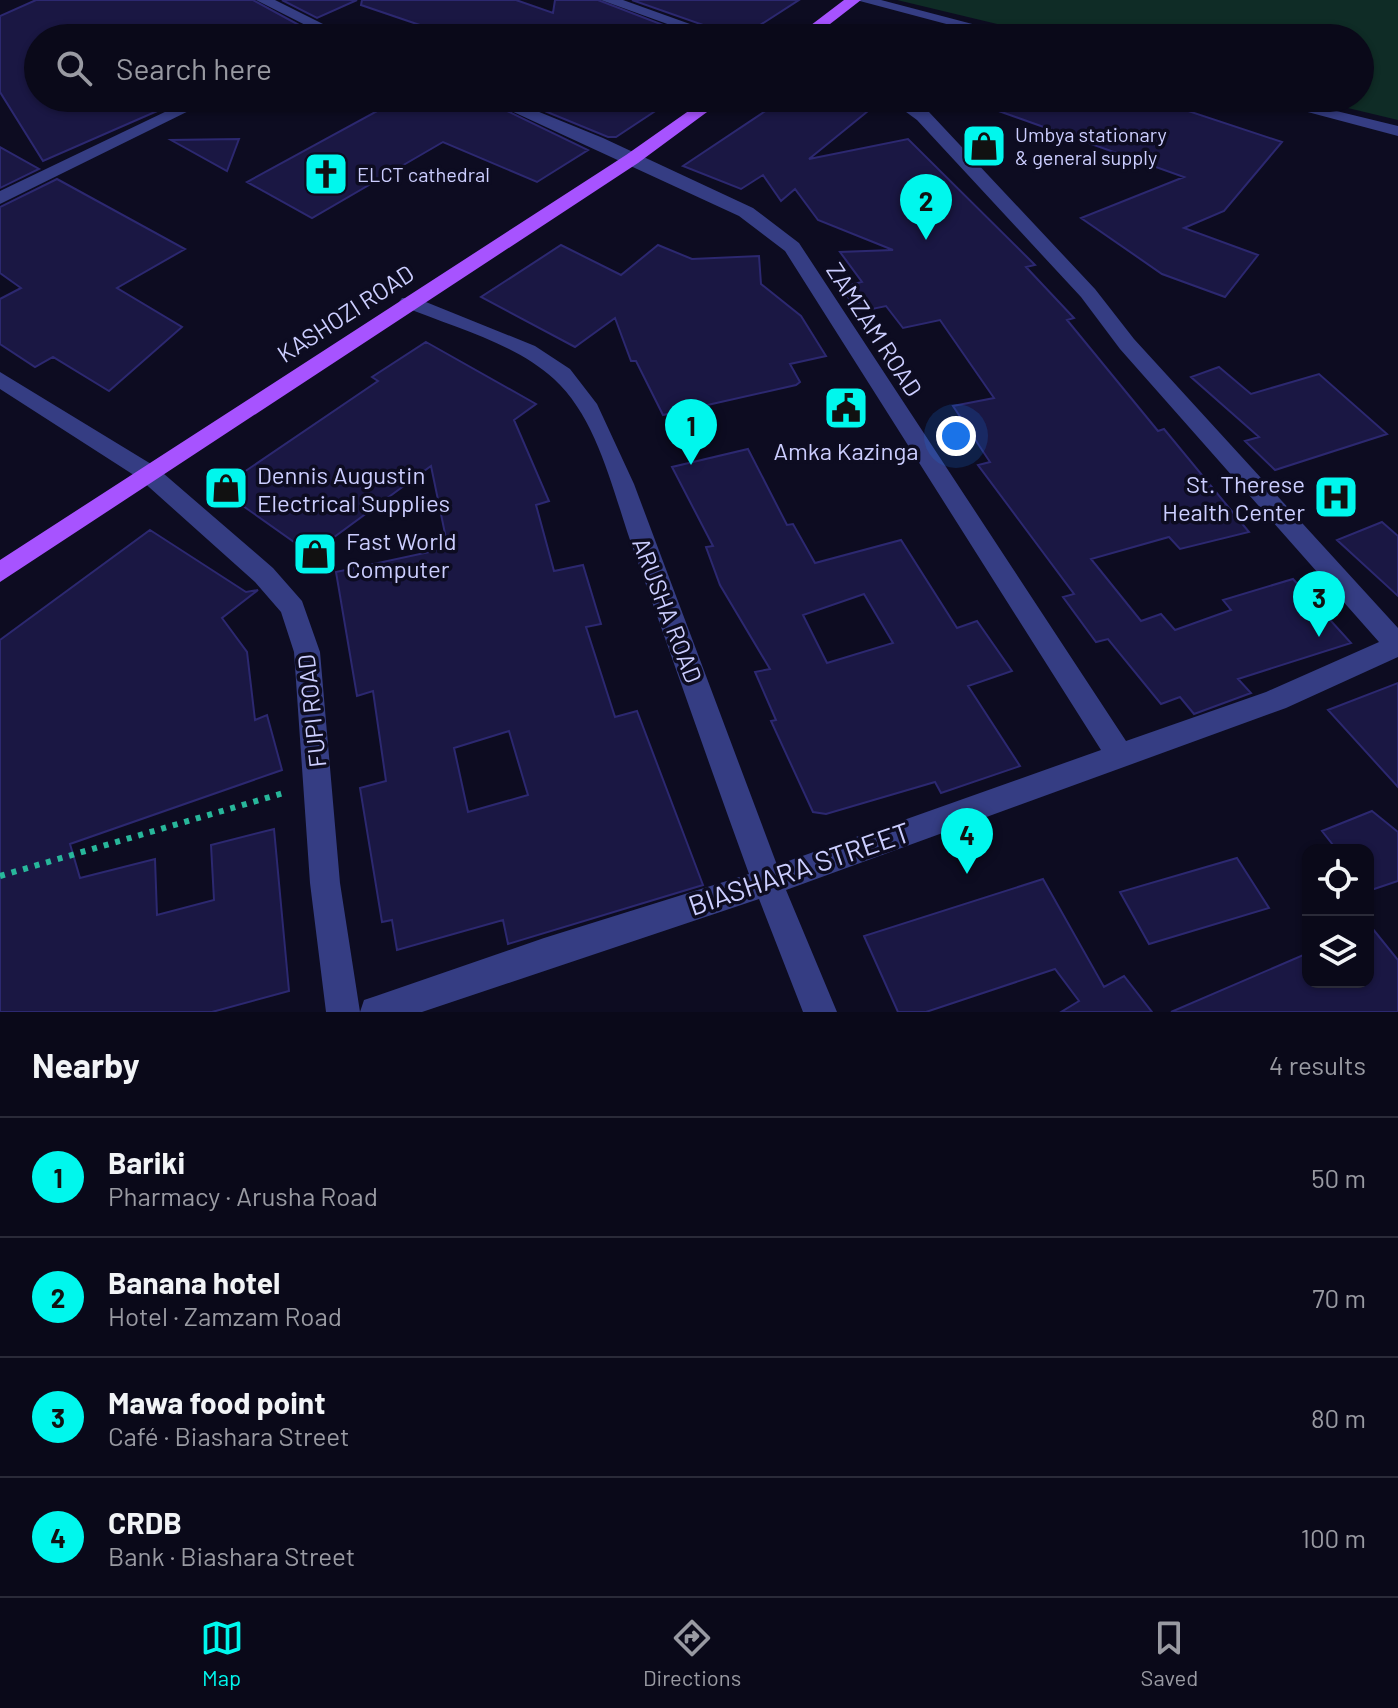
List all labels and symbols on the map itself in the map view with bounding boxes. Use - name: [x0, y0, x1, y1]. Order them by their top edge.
- shop icon: Umbya stationary & general supply: [960, 122, 1008, 170]
- place label: Umbya stationary & general supply: [1015, 122, 1167, 169]
- church icon: ELCT cathedral: [302, 150, 350, 198]
- place label: ELCT cathedral: [357, 162, 490, 186]
- pin: 2: [900, 174, 952, 240]
- street label: ZAMZAM ROAD: [821, 257, 929, 401]
- street label: KASHOZI ROAD: [271, 258, 419, 368]
- public building icon: Amka Kazinga: [822, 384, 870, 432]
- pin: 1: [665, 399, 717, 465]
- your location: [936, 416, 976, 456]
- place label: Amka Kazinga: [773, 436, 919, 465]
- place label: Dennis Augustin Electrical Supplies: [257, 460, 450, 517]
- shop icon: Dennis Augustin Electrical Supplies: [202, 464, 250, 512]
- place label: St. Therese Health Center: [1162, 469, 1305, 526]
- hospital icon: St. Therese Health Center: [1312, 473, 1360, 521]
- place label: Fast World Computer: [346, 526, 457, 583]
- shop icon: Fast World Computer: [291, 530, 339, 578]
- street label: ARUSHA ROAD: [627, 533, 709, 687]
- pin: 3: [1293, 571, 1345, 637]
- street label: FUPI ROAD: [291, 653, 331, 769]
- pin: 4: [941, 808, 993, 874]
- street label: BIASHARA STREET: [684, 814, 914, 922]

